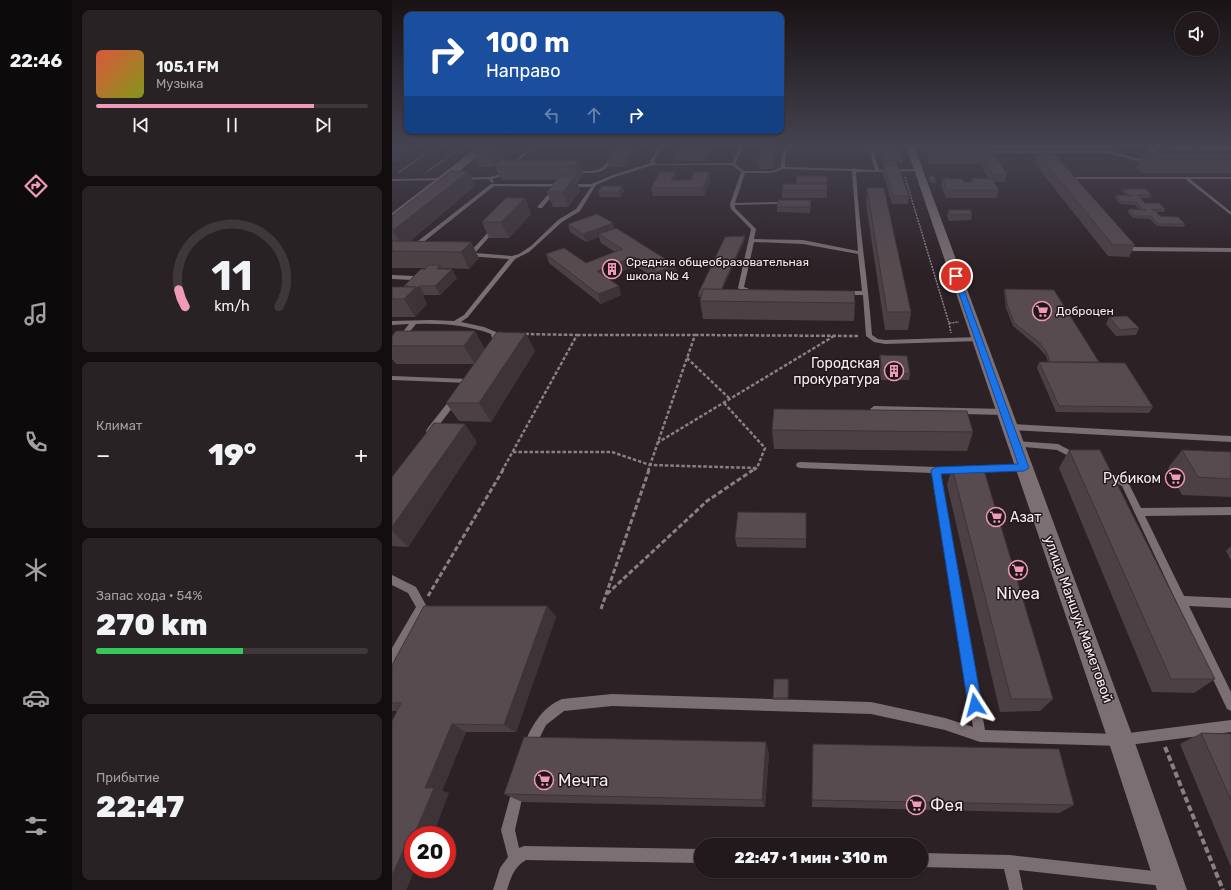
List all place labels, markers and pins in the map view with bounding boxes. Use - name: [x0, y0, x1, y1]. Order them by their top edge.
- place label: Средняя общеобразовательная школа № 4: [626, 255, 809, 283]
- building icon: Средняя общеобразовательная школа № 4: [601, 258, 623, 280]
- pin: [939, 259, 973, 293]
- supermarket icon: Доброцен: [1031, 300, 1053, 322]
- place label: Доброцен: [1056, 304, 1114, 318]
- place label: Городская прокуратура: [793, 355, 880, 388]
- building icon: Городская прокуратура: [883, 360, 905, 382]
- supermarket icon: Рубиком: [1164, 467, 1186, 489]
- place label: Рубиком: [1103, 470, 1161, 487]
- supermarket icon: Азат: [985, 506, 1007, 528]
- place label: Азат: [1010, 509, 1041, 526]
- supermarket icon: Nivea: [1007, 559, 1029, 581]
- place label: Nivea: [996, 583, 1040, 603]
- supermarket icon: Мечта: [533, 769, 555, 791]
- place label: Мечта: [558, 770, 608, 790]
- supermarket icon: Фея: [905, 794, 927, 816]
- place label: Фея: [930, 795, 963, 815]

